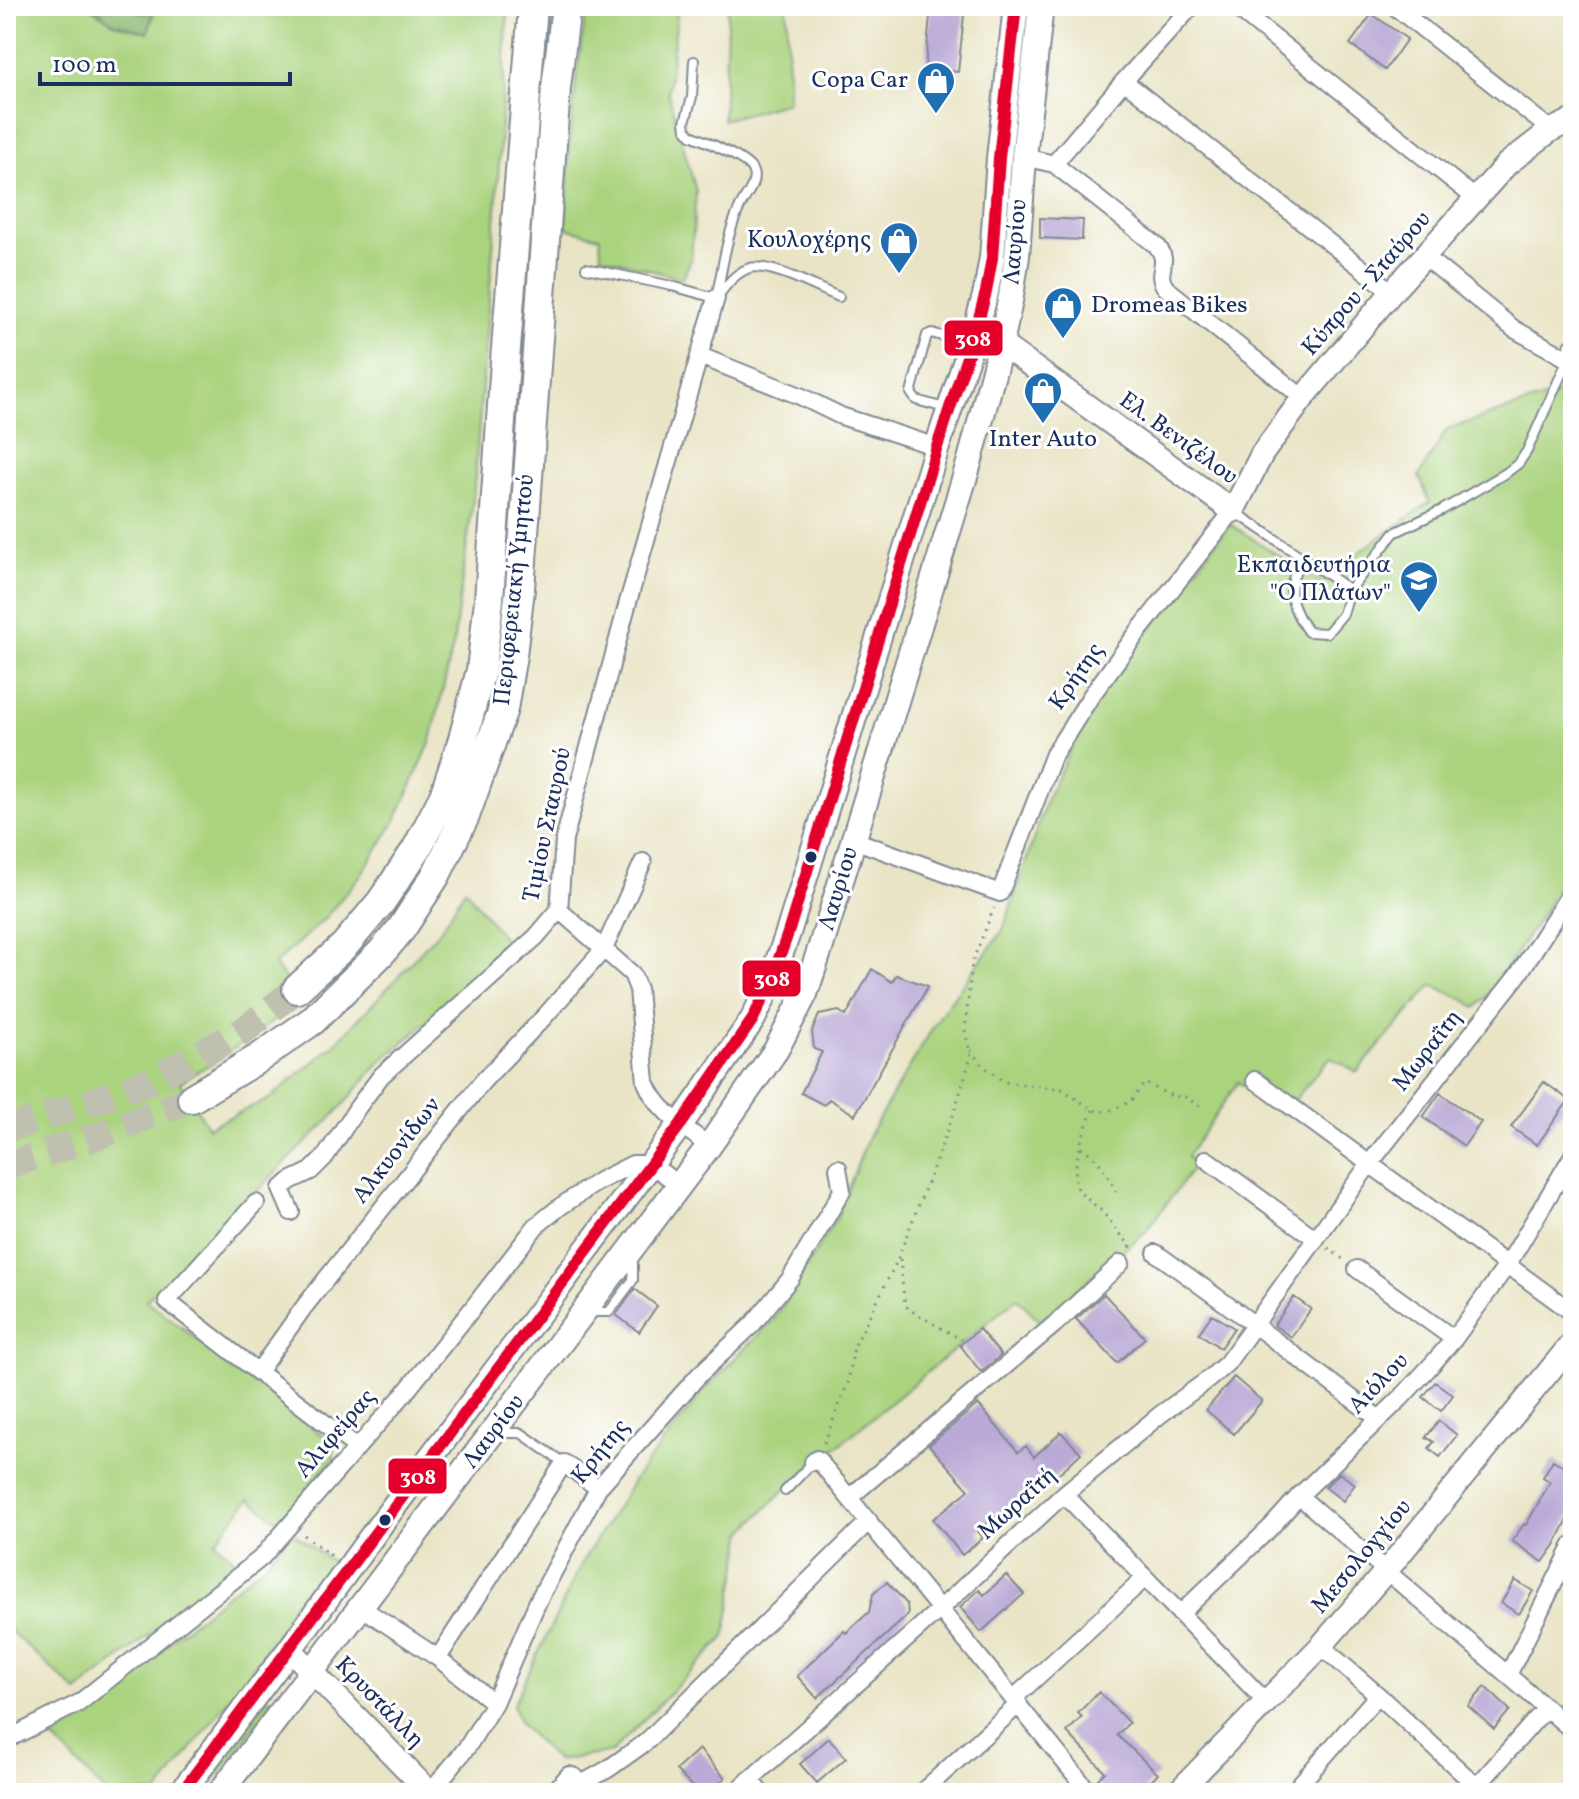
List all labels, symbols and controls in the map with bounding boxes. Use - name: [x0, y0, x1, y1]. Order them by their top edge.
- scale bar: [40, 36, 290, 86]
- text: 100 m: [52, 49, 117, 83]
- shop icon: Copa Car: [915, 60, 957, 115]
- place label: Copa Car: [811, 64, 908, 98]
- street label: Λαυρίου: [995, 198, 1037, 286]
- street label: Κύπρου - Σταύρου: [1294, 204, 1440, 364]
- shop icon: Κουλοχέρης: [878, 220, 920, 275]
- place label: Κουλοχέρης: [747, 224, 871, 258]
- shop icon: Dromeas Bikes: [1042, 285, 1084, 340]
- place label: Dromeas Bikes: [1091, 289, 1248, 323]
- line badge: 308: [943, 319, 1004, 357]
- text: 308: [955, 325, 991, 356]
- shop icon: Inter Auto: [1022, 370, 1064, 425]
- street label: Ελ. Βενιζέλου: [1112, 384, 1244, 494]
- place label: Inter Auto: [989, 423, 1097, 457]
- street label: Περιφερειακή Υμηττού: [486, 473, 544, 707]
- place label: Εκπαιδευτήρια "Ο Πλάτων": [1237, 549, 1391, 611]
- school or university icon: Εκπαιδευτήρια "Ο Πλάτων": [1398, 559, 1440, 614]
- street label: Κρήτης: [1041, 636, 1113, 718]
- street label: Τιμίου Σταυρού: [515, 745, 581, 905]
- street label: Λαυρίου: [810, 843, 868, 935]
- unlabelled marker: [803, 849, 819, 865]
- line badge: 308: [741, 959, 802, 998]
- text: 308: [754, 965, 790, 996]
- street label: Μωραΐτη: [1385, 1003, 1471, 1099]
- street label: Αλκυονίδων: [345, 1090, 450, 1211]
- street label: Αιόλου: [1341, 1345, 1417, 1423]
- street label: Αλιφείρας: [288, 1382, 384, 1486]
- street label: Λαυρίου: [455, 1388, 533, 1476]
- street label: Κρήτης: [564, 1412, 638, 1492]
- line badge: 308: [387, 1457, 448, 1495]
- street label: Μωραΐτή: [971, 1459, 1065, 1549]
- text: 308: [400, 1463, 436, 1494]
- street label: Μεσολογγίου: [1304, 1492, 1420, 1622]
- unlabelled marker: [377, 1512, 393, 1528]
- street label: Κρυστάλλη: [326, 1649, 432, 1757]

